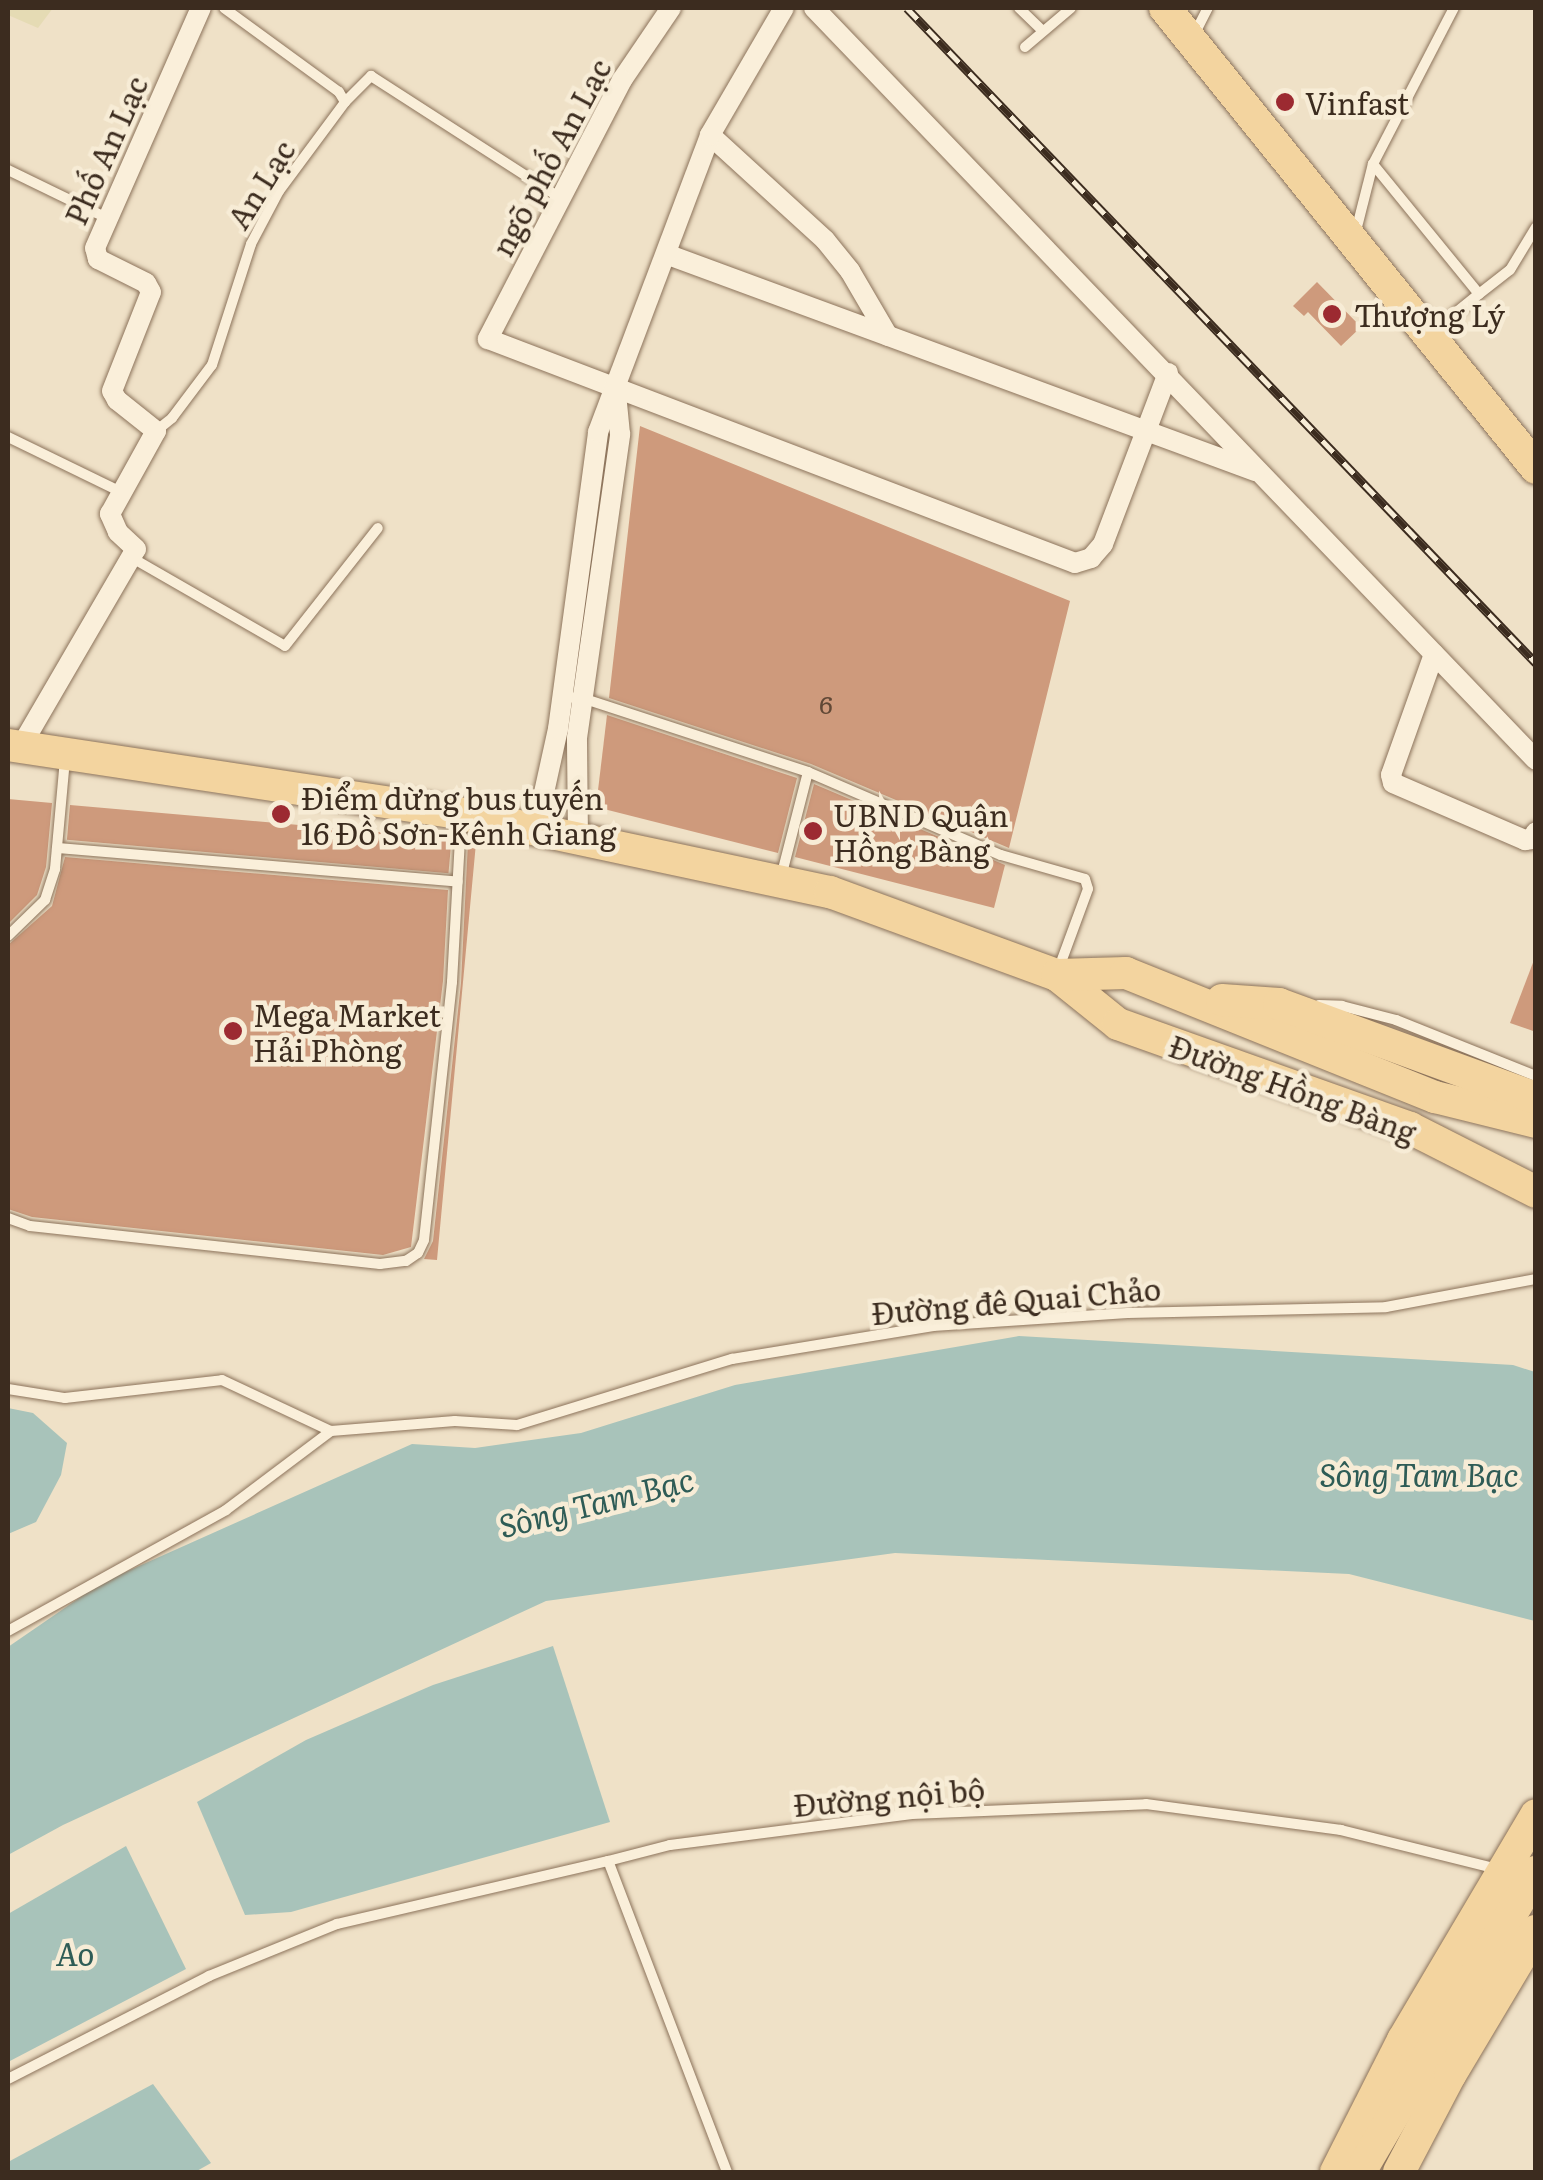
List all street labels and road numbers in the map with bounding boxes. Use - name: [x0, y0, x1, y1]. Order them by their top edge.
- street label: ngõ phố An Lạc: [483, 52, 617, 262]
- street label: Phố An Lạc: [56, 70, 154, 230]
- street label: An Lạc: [219, 133, 301, 235]
- street label: Đường Hồng Bàng: [1164, 1027, 1422, 1149]
- street label: Đường đê Quai Chảo: [870, 1269, 1162, 1331]
- street label: Đường nội bộ: [792, 1770, 986, 1822]

